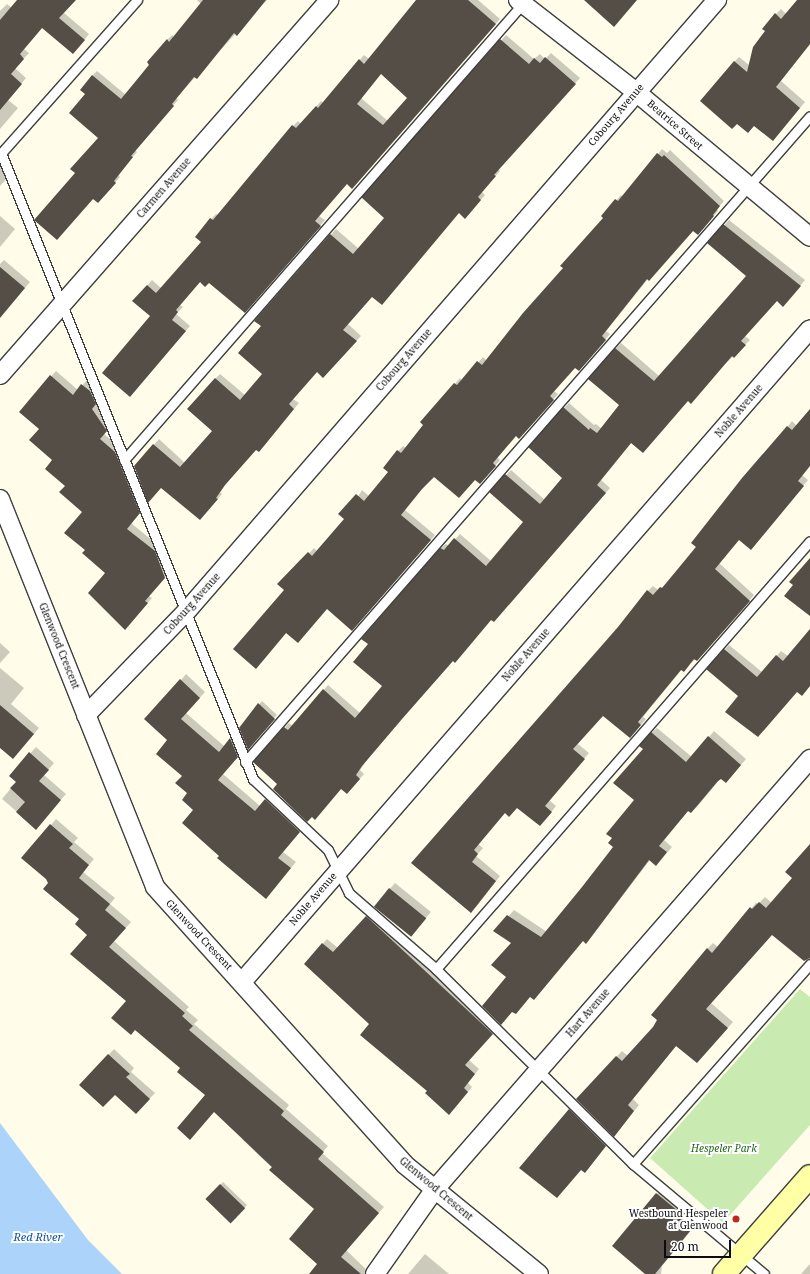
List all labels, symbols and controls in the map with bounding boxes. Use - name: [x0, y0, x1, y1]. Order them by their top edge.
- street label: Cobourg Avenue: [586, 81, 646, 149]
- street label: Beatrice Street: [645, 98, 705, 152]
- street label: Carmen Avenue: [135, 155, 193, 221]
- street label: Cobourg Avenue: [374, 326, 434, 394]
- street label: Noble Avenue: [713, 382, 765, 440]
- street label: Cobourg Avenue: [161, 571, 223, 637]
- street label: Glenwood Crescent: [36, 601, 82, 691]
- street label: Noble Avenue: [500, 626, 552, 684]
- street label: Noble Avenue: [287, 870, 339, 928]
- street label: Glenwood Crescent: [163, 897, 235, 973]
- street label: Hart Avenue: [564, 986, 612, 1040]
- park label: Hespeler Park: [691, 1143, 757, 1155]
- street label: Glenwood Crescent: [397, 1155, 475, 1223]
- place label: Westbound Hespeler at Glenwood: [629, 1207, 728, 1230]
- marker: Westbound Hespeler at Glenwood: [731, 1214, 741, 1224]
- water label: Red River: [13, 1230, 63, 1244]
- scale bar: [666, 1232, 733, 1258]
- text: 20 m: [671, 1238, 699, 1255]

